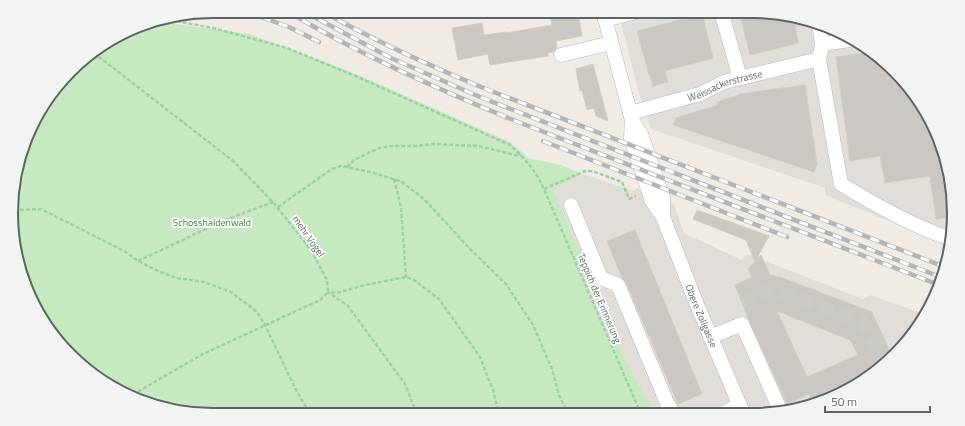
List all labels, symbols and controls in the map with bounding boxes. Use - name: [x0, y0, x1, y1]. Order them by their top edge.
- street label: Weissackerstrasse: [686, 66, 764, 105]
- street label: mehr Vogel: [289, 212, 328, 260]
- park label: Schosshaldenwald: [173, 215, 251, 230]
- street label: Teppich der Erinnerung: [574, 251, 625, 345]
- street label: Obere Zollgasse: [682, 282, 721, 350]
- scale bar: [825, 388, 930, 414]
- text: 50 m: [831, 392, 857, 411]

